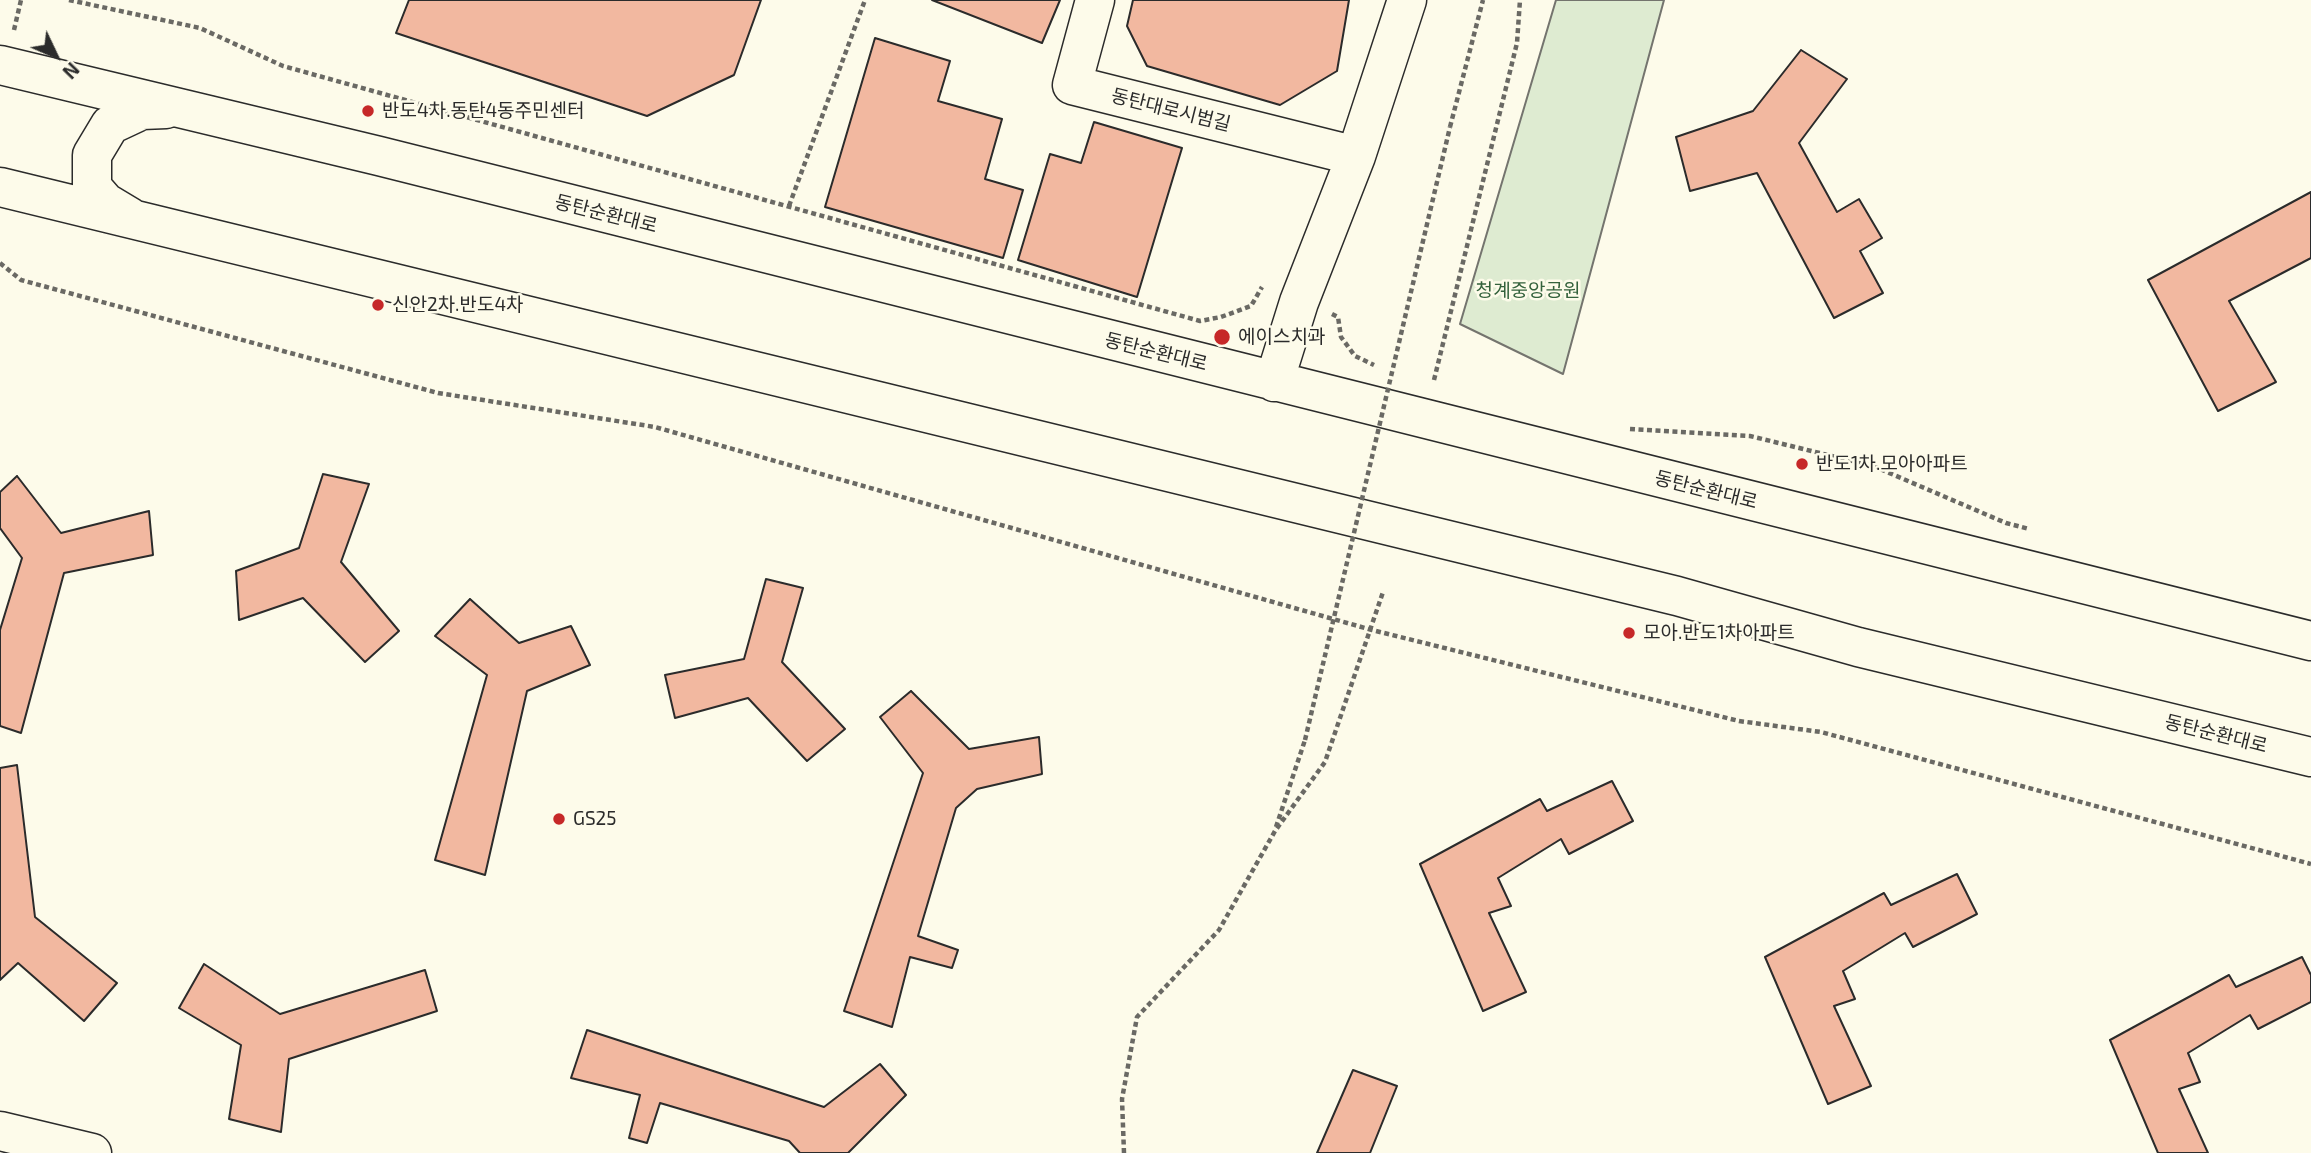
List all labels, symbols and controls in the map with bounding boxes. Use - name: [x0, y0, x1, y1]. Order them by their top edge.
- north arrow: [21, 21, 91, 91]
- text: N: [58, 58, 85, 84]
- street label: 동탄대로시범길: [1109, 84, 1233, 136]
- place label: 반도4차.동탄4동주민센터: [382, 100, 585, 122]
- marker: 반도4차.동탄4동주민센터: [360, 103, 376, 119]
- street label: 동탄순환대로: [552, 190, 660, 238]
- park label: 청계중앙공원: [1476, 280, 1580, 302]
- place label: 신안2차.반도4차: [392, 294, 524, 316]
- marker: 신안2차.반도4차: [370, 297, 386, 313]
- place label: 에이스치과: [1238, 326, 1325, 348]
- marker: 에이스치과: [1212, 327, 1232, 347]
- street label: 동탄순환대로: [1102, 328, 1210, 376]
- place label: 반도1차.모아아파트: [1816, 453, 1968, 475]
- marker: 반도1차.모아아파트: [1794, 456, 1810, 472]
- street label: 동탄순환대로: [1652, 466, 1760, 514]
- place label: 모아.반도1차아파트: [1643, 622, 1795, 644]
- marker: 모아.반도1차아파트: [1621, 625, 1637, 641]
- street label: 동탄순환대로: [2162, 710, 2270, 758]
- place label: GS25: [573, 808, 616, 830]
- marker: GS25: [551, 811, 567, 827]

